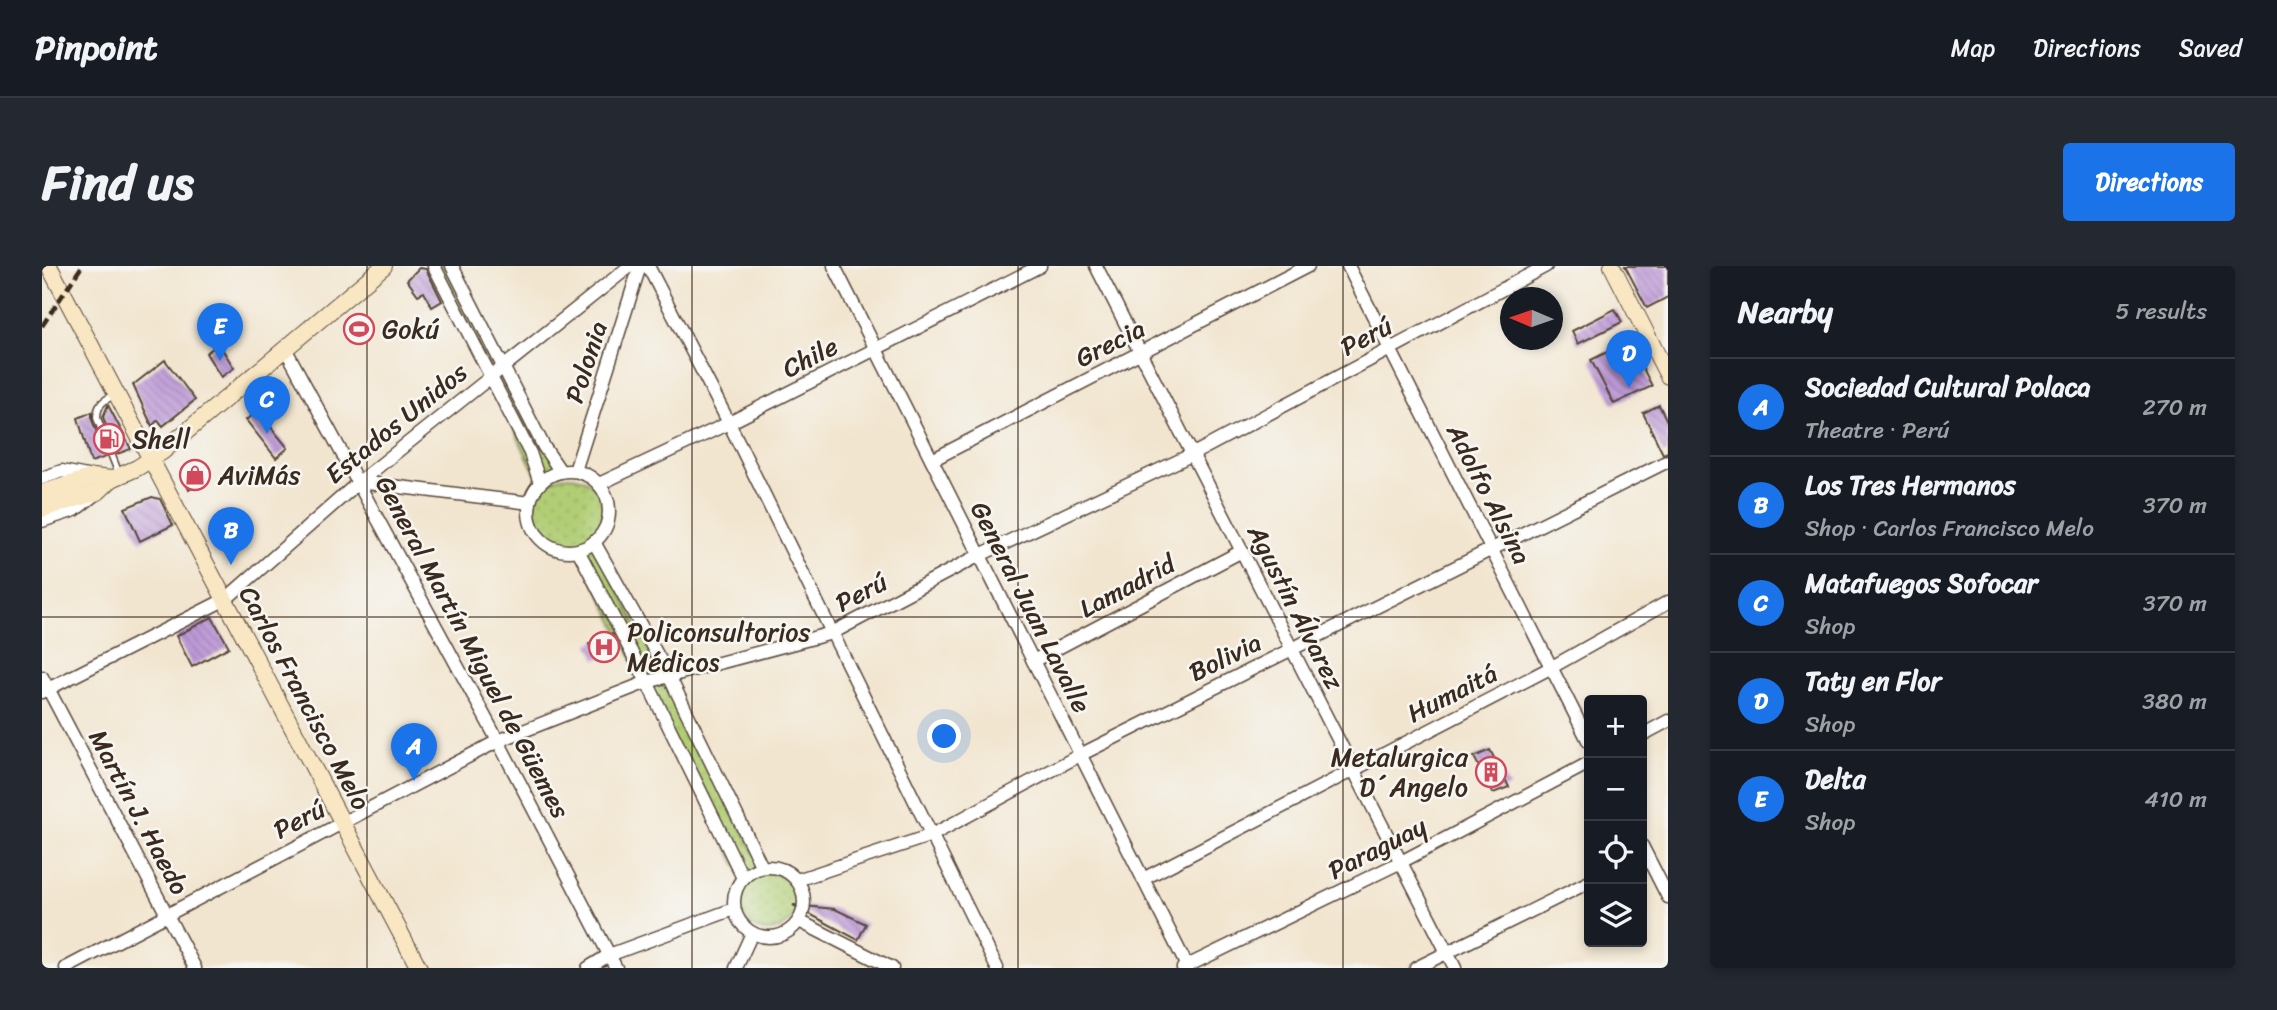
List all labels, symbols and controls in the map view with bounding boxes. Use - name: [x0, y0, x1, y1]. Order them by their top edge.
- text: Pinpoint: [35, 19, 158, 77]
- text: Map: [1951, 27, 1995, 69]
- text: Directions: [2033, 27, 2141, 69]
- text: Saved: [2179, 27, 2242, 69]
- text: Find us: [42, 139, 194, 226]
- button: Directions: [2063, 143, 2235, 221]
- text: Nearby: [1738, 285, 1833, 339]
- north arrow: [1500, 287, 1563, 350]
- text: 5 results: [2116, 291, 2207, 332]
- pin: E: [197, 303, 243, 361]
- street label: Perú: [1331, 303, 1401, 369]
- place label: Gokú: [382, 306, 439, 352]
- street label: Grecia: [1067, 306, 1153, 380]
- sports icon: Gokú: [342, 312, 376, 346]
- street label: Polonia: [551, 315, 621, 409]
- street label: Chile: [774, 323, 846, 391]
- pin: D: [1606, 330, 1652, 388]
- street label: Estados Unidos: [314, 350, 479, 496]
- text: Sociedad Cultural Polaca: [1805, 364, 2091, 410]
- pin: C: [244, 376, 290, 434]
- text: A: [1753, 387, 1769, 428]
- text: 270 m: [2142, 387, 2207, 428]
- text: Theatre · Perú: [1805, 410, 1949, 451]
- street label: Adolfo Alsina: [1433, 414, 1544, 573]
- place label: Shell: [132, 416, 191, 462]
- fuel station icon: Shell: [92, 422, 126, 456]
- place label: AviMás: [217, 452, 301, 498]
- shop icon: AviMás: [178, 458, 212, 492]
- text: Los Tres Hermanos: [1805, 462, 2016, 508]
- street label: General Martín Miguel de Güemes: [363, 467, 583, 827]
- text: B: [1754, 485, 1768, 526]
- text: 370 m: [2143, 485, 2207, 526]
- street label: General Juan Lavalle: [958, 493, 1104, 721]
- pin: B: [208, 507, 254, 565]
- text: Shop · Carlos Francisco Melo: [1805, 508, 2094, 549]
- street label: Agustín Álvarez: [1234, 515, 1358, 698]
- street label: Lamadrid: [1071, 540, 1185, 631]
- street label: Perú: [826, 559, 896, 625]
- text: Matafuegos Sofocar: [1805, 560, 2038, 606]
- street label: Carlos Francisco Melo: [226, 577, 384, 819]
- text: C: [1754, 583, 1768, 624]
- text: 370 m: [2143, 583, 2207, 624]
- text: Shop: [1805, 606, 1855, 647]
- place label: Policonsultorios Médicos: [627, 609, 811, 685]
- street label: Bolivia: [1181, 620, 1269, 694]
- hospital icon: Policonsultorios Médicos: [587, 630, 621, 664]
- street label: Humaitá: [1398, 650, 1506, 736]
- text: Taty en Flor: [1805, 658, 1941, 704]
- text: D: [1754, 681, 1768, 722]
- text: 380 m: [2142, 681, 2207, 722]
- map controls: [1584, 695, 1647, 947]
- button: +: [1584, 695, 1647, 758]
- text: Shop: [1805, 704, 1855, 745]
- your location: [927, 719, 961, 753]
- street label: Martín J. Haedo: [76, 721, 202, 904]
- pin: A: [391, 723, 437, 781]
- place label: Metalurgica D´Angelo: [1331, 734, 1469, 810]
- building icon: Metalurgica D´Angelo: [1474, 755, 1508, 789]
- text: Delta: [1805, 756, 1866, 802]
- button: −: [1584, 758, 1647, 821]
- text: E: [1755, 779, 1767, 820]
- text: 410 m: [2145, 779, 2207, 820]
- street label: Perú: [264, 786, 334, 852]
- text: Shop: [1805, 802, 1855, 843]
- street label: Paraguay: [1319, 803, 1435, 893]
- button: locate: [1584, 821, 1647, 884]
- button: layers: [1584, 884, 1647, 947]

